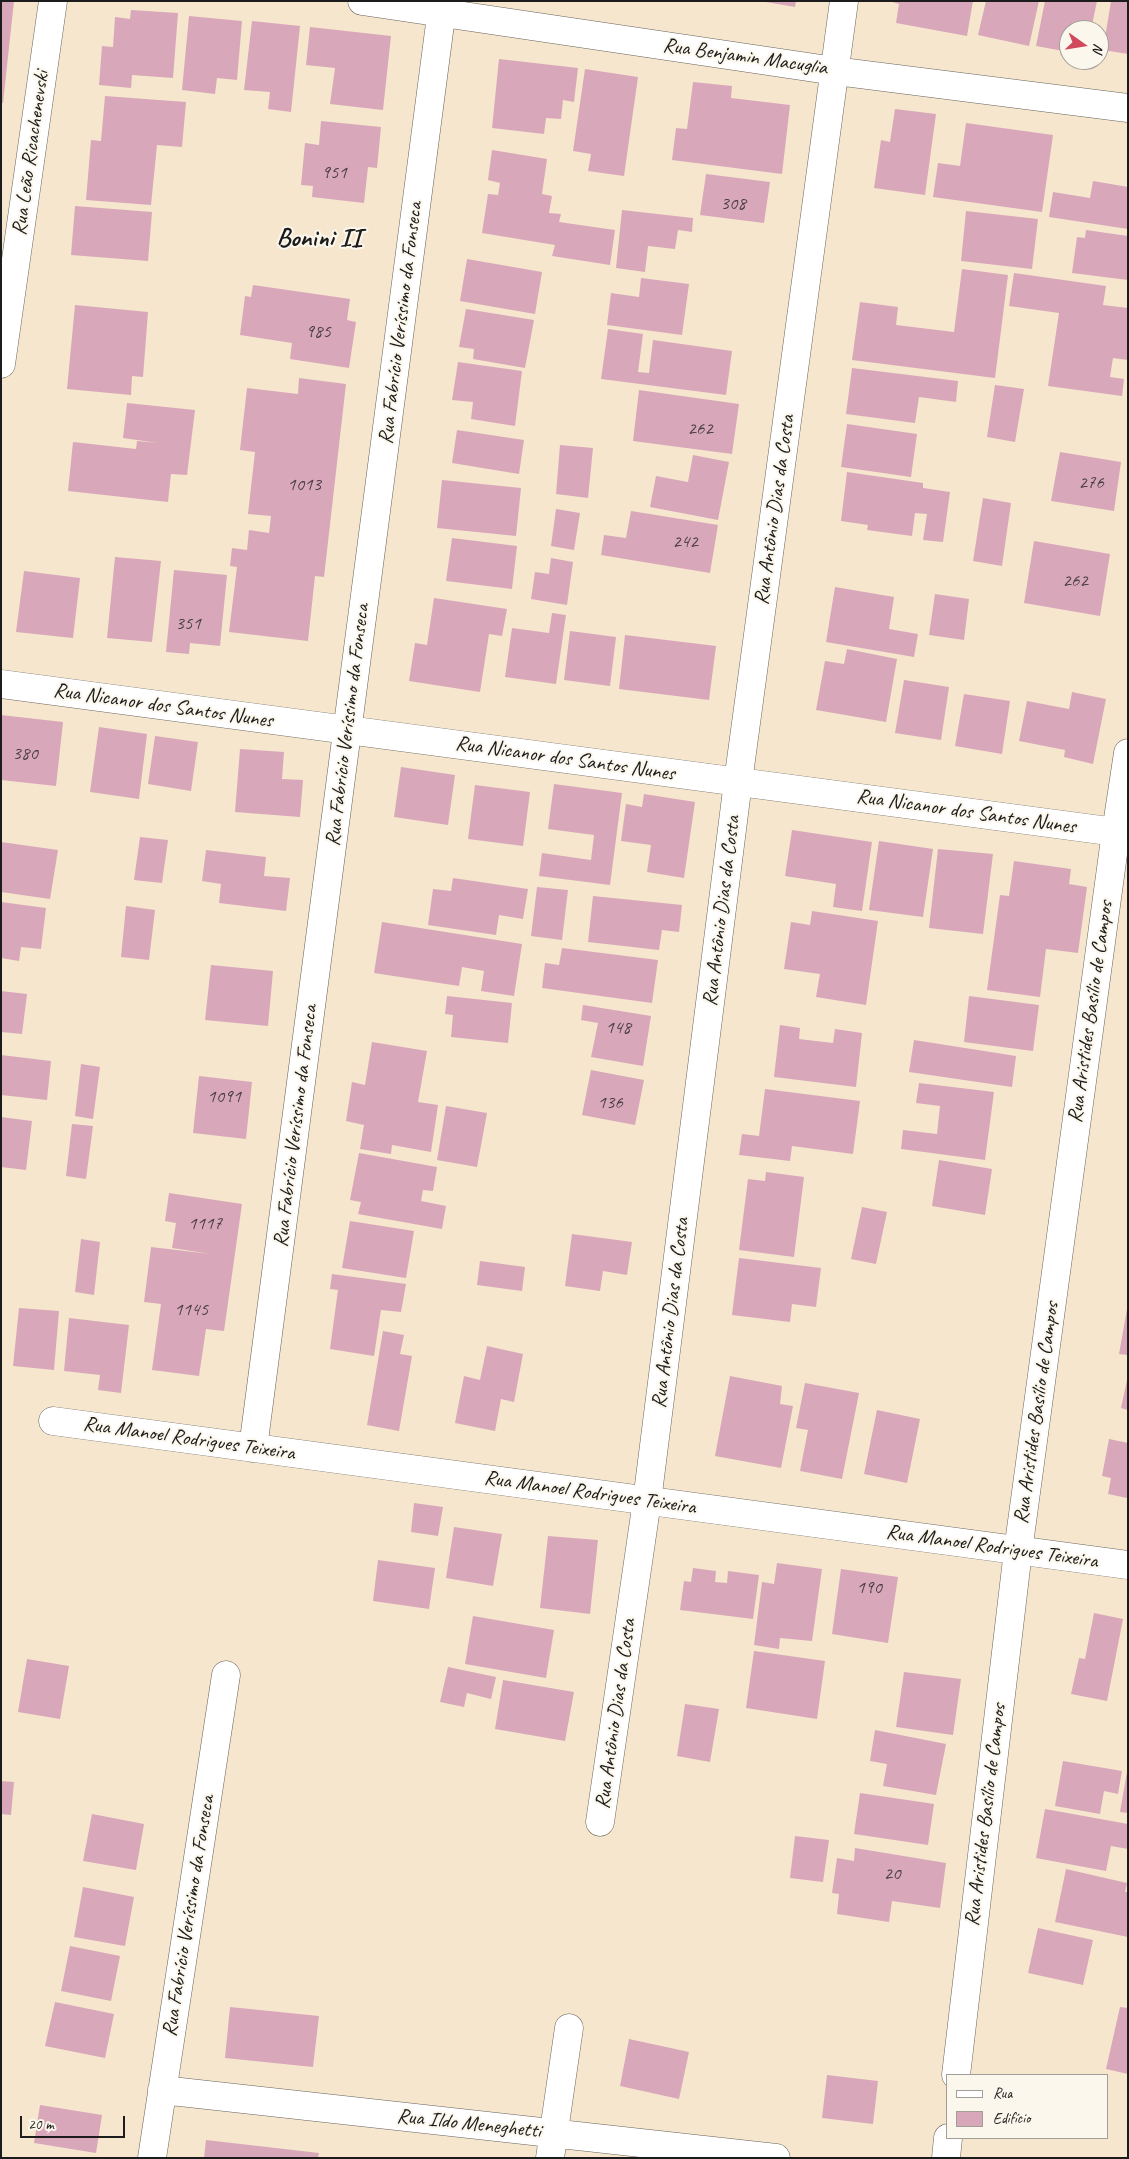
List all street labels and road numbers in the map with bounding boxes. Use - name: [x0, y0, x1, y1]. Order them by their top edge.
- street label: Rua Benjamin Macuglia: [661, 33, 829, 81]
- street label: Rua Leão Ricachenevski: [7, 69, 55, 237]
- street label: Rua Fabrício Veríssimo da Fonseca: [374, 200, 428, 446]
- street label: Rua Antônio Dias da Costa: [749, 414, 801, 606]
- street label: Rua Fabrício Veríssimo da Fonseca: [321, 602, 375, 848]
- street label: Rua Nicanor dos Santos Nunes: [52, 678, 274, 734]
- street label: Rua Nicanor dos Santos Nunes: [454, 731, 676, 787]
- street label: Rua Nicanor dos Santos Nunes: [855, 784, 1077, 840]
- street label: Rua Antônio Dias da Costa: [698, 815, 746, 1007]
- street label: Rua Aristides Basílio de Campos: [1063, 899, 1119, 1125]
- street label: Rua Fabrício Veríssimo da Fonseca: [269, 1003, 323, 1249]
- street label: Rua Antônio Dias da Costa: [647, 1217, 695, 1409]
- street label: Rua Aristides Basílio de Campos: [1009, 1300, 1065, 1526]
- street label: Rua Manoel Rodrigues Teixeira: [82, 1412, 296, 1466]
- street label: Rua Manoel Rodrigues Teixeira: [483, 1466, 697, 1520]
- street label: Rua Manoel Rodrigues Teixeira: [885, 1520, 1099, 1574]
- street label: Rua Antônio Dias da Costa: [590, 1618, 642, 1810]
- street label: Rua Aristides Basílio de Campos: [960, 1702, 1012, 1928]
- street label: Rua Fabrício Veríssimo da Fonseca: [157, 1794, 221, 2038]
- street label: Rua Ildo Meneghetti: [396, 2104, 542, 2144]

